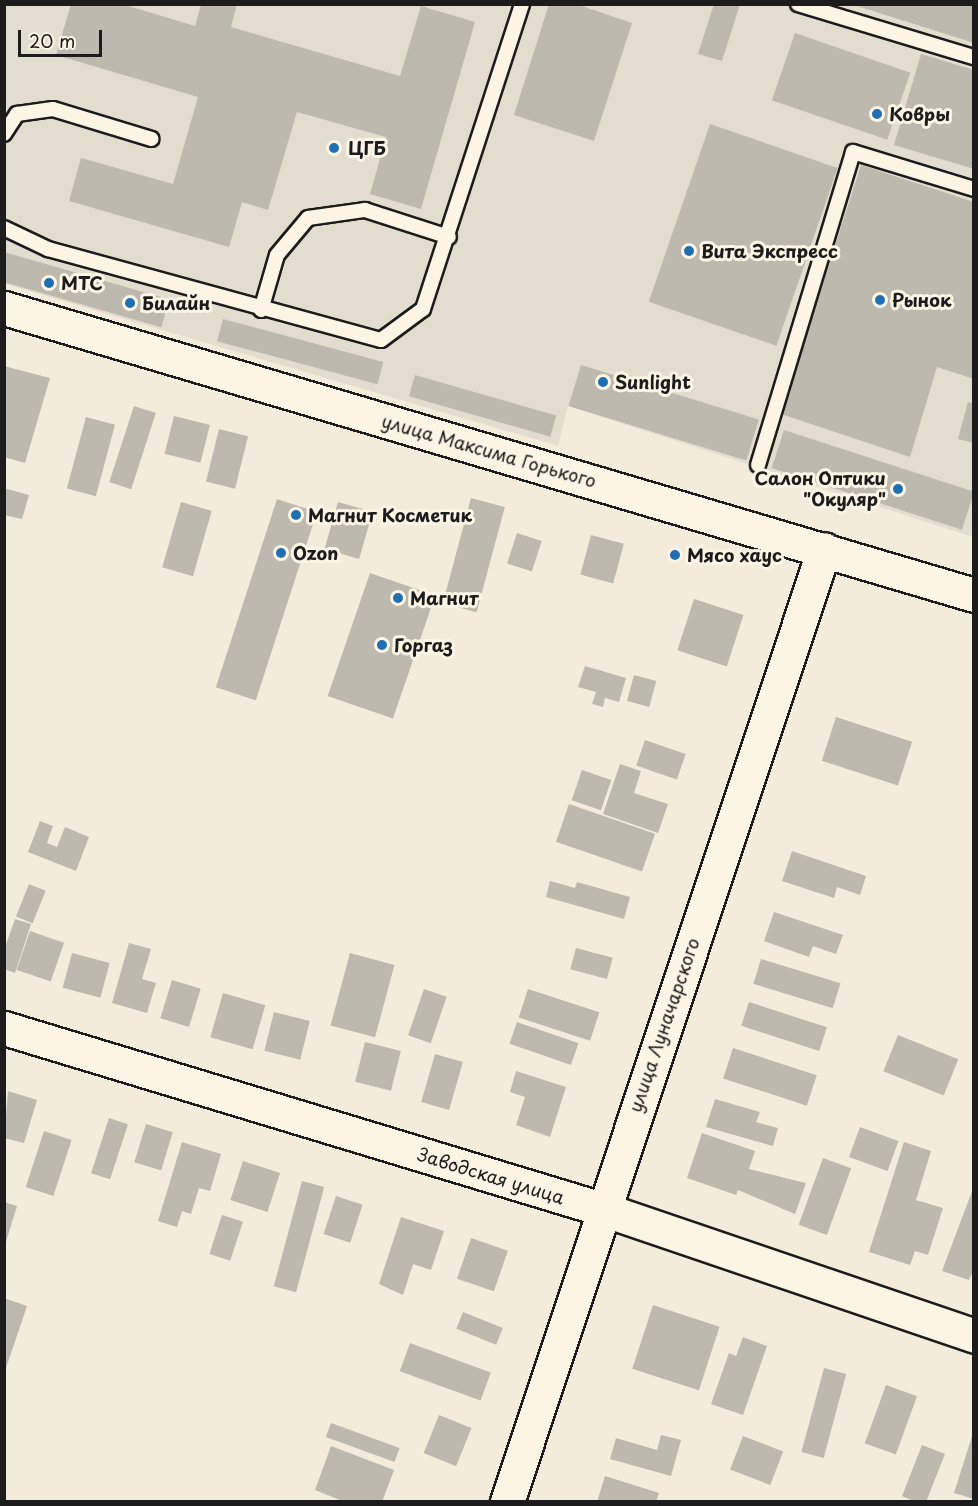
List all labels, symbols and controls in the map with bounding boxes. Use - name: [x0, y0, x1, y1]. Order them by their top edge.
- scale bar: [21, 18, 105, 56]
- text: 20 m: [29, 27, 75, 54]
- place label: Ковры: [889, 103, 950, 125]
- marker: Ковры: [870, 107, 884, 121]
- place label: ЦГБ: [348, 137, 386, 159]
- marker: ЦГБ: [325, 139, 343, 157]
- place label: Вита Экспресс: [701, 240, 838, 262]
- marker: Вита Экспресс: [682, 244, 696, 258]
- place label: МТС: [61, 272, 103, 294]
- marker: МТС: [42, 276, 56, 290]
- place label: Рынок: [892, 289, 951, 311]
- place label: Билайн: [142, 292, 210, 314]
- marker: Рынок: [873, 293, 887, 307]
- marker: Билайн: [123, 296, 137, 310]
- place label: Sunlight: [615, 371, 691, 393]
- marker: Sunlight: [596, 375, 610, 389]
- street label: улица Максима Горького: [378, 410, 600, 492]
- place label: Салон Оптики "Окуляр": [755, 468, 886, 510]
- marker: Салон Оптики "Окуляр": [891, 482, 905, 496]
- place label: Магнит Косметик: [308, 504, 472, 526]
- marker: Магнит Косметик: [289, 508, 303, 522]
- place label: Ozon: [293, 542, 338, 564]
- place label: Мясо хаус: [687, 544, 783, 566]
- marker: Ozon: [274, 546, 288, 560]
- marker: Мясо хаус: [668, 548, 682, 562]
- place label: Магнит: [410, 587, 478, 609]
- marker: Магнит: [391, 591, 405, 605]
- place label: Горгаз: [394, 634, 453, 656]
- marker: Горгаз: [375, 638, 389, 652]
- street label: улица Луначарского: [624, 934, 704, 1116]
- street label: Заводская улица: [415, 1143, 567, 1209]

